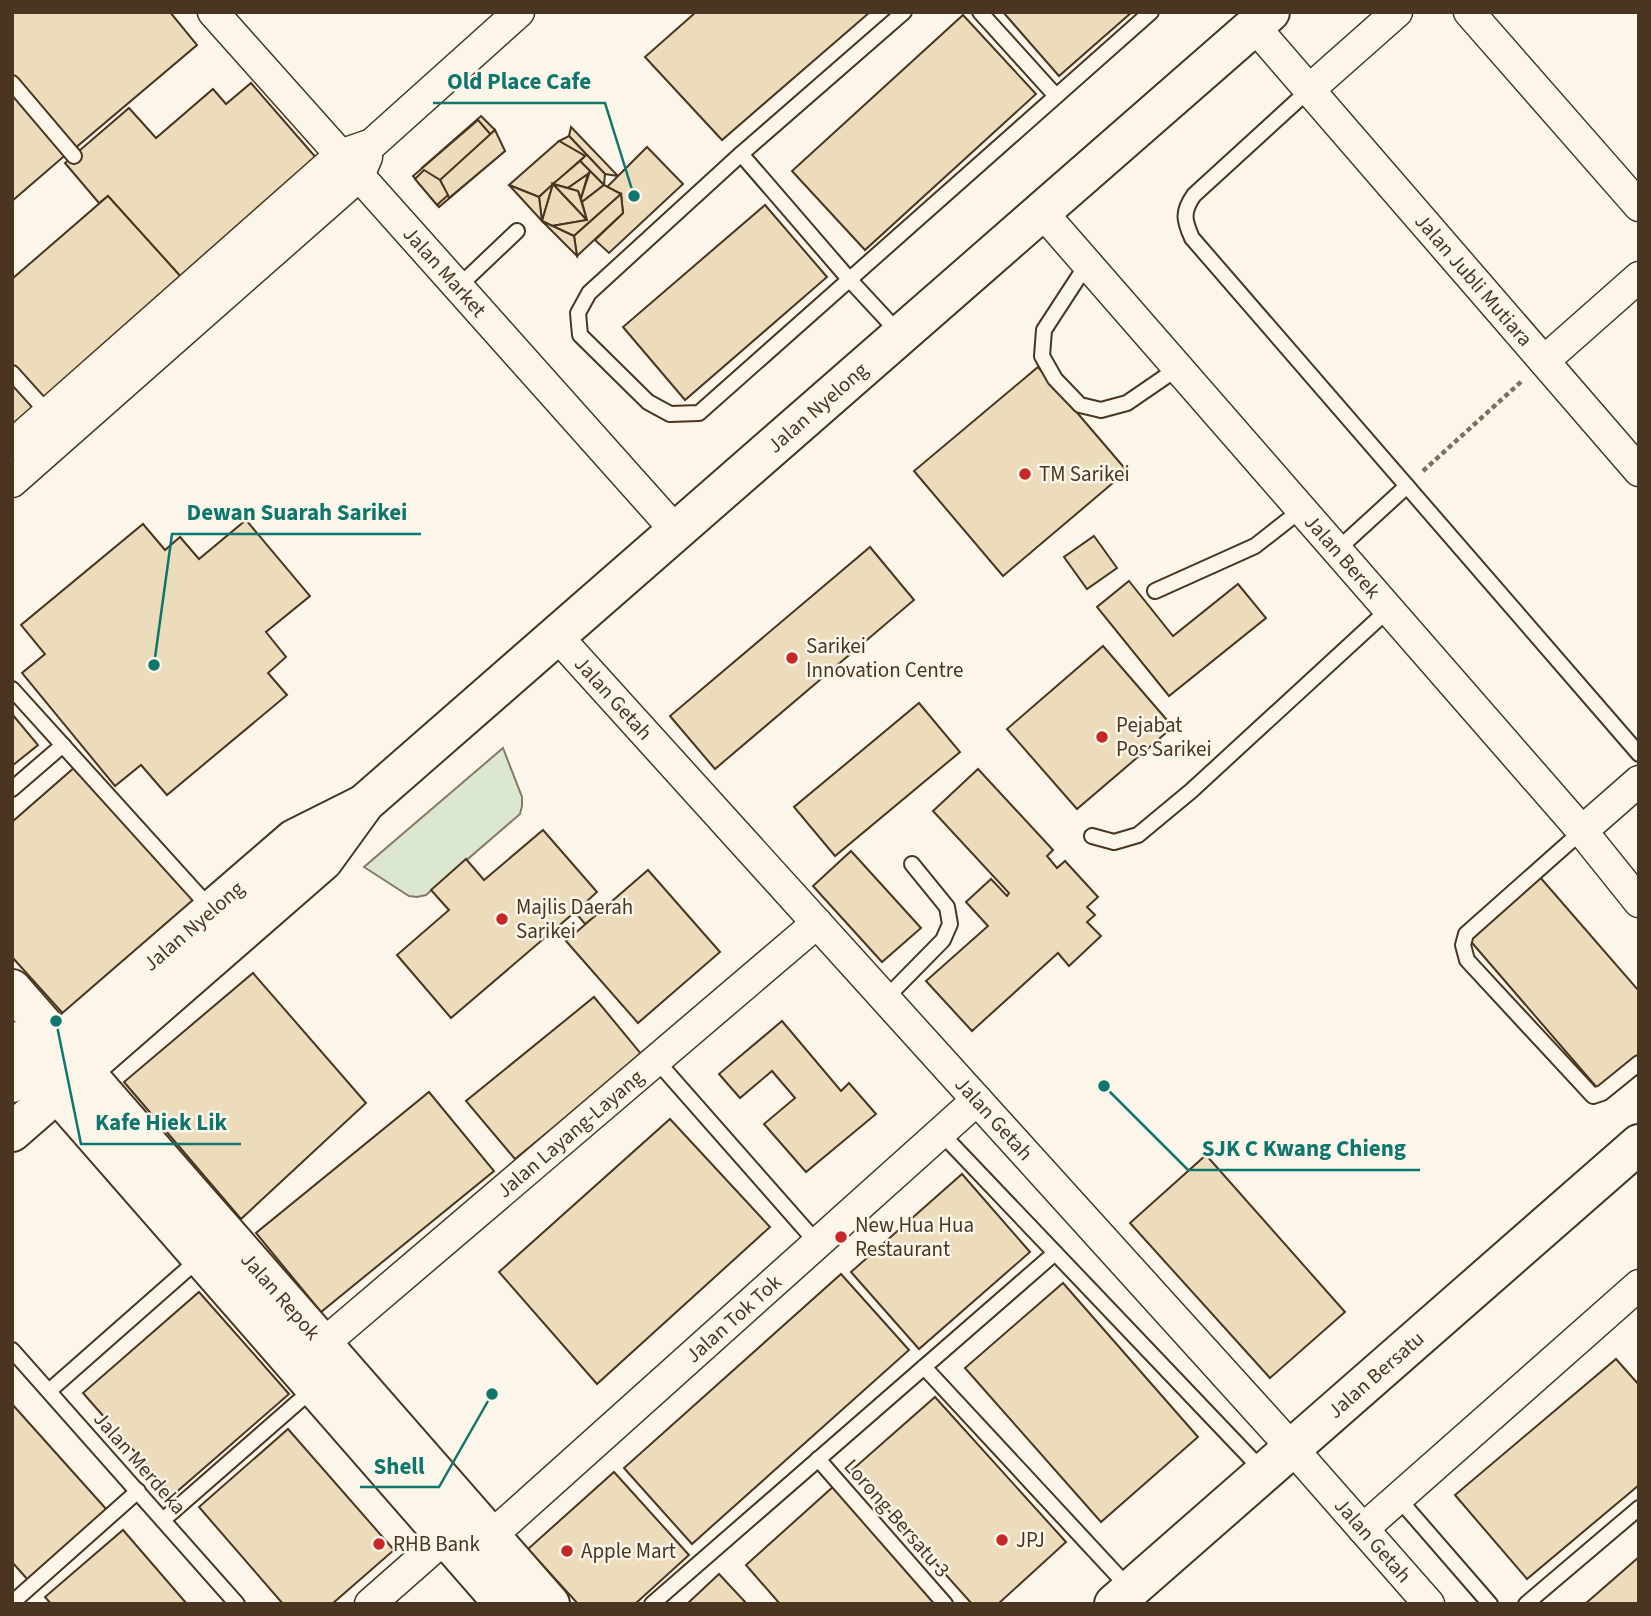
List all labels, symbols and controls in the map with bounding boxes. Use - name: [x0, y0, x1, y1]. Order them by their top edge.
- callout: Old Place Cafe: [433, 59, 605, 103]
- text: Old Place Cafe: [447, 65, 591, 98]
- street label: Jalan Jubli Mutiara: [1408, 207, 1540, 353]
- street label: Jalan Market: [396, 220, 493, 324]
- street label: Jalan Nyelong: [761, 355, 875, 460]
- place label: TM Sarikei: [1039, 459, 1130, 489]
- marker: TM Sarikei: [1017, 466, 1033, 482]
- callout: Dewan Suarah Sarikei: [172, 490, 421, 534]
- text: Dewan Suarah Sarikei: [187, 496, 407, 529]
- street label: Jalan Berek: [1297, 508, 1388, 605]
- place label: Sarikei Innovation Centre: [806, 631, 963, 685]
- street label: Jalan Getah: [567, 650, 659, 747]
- marker: Sarikei Innovation Centre: [784, 650, 800, 666]
- place label: Pejabat Pos Sarikei: [1116, 710, 1212, 764]
- marker: Pejabat Pos Sarikei: [1094, 729, 1110, 745]
- street label: Jalan Nyelong: [136, 873, 251, 978]
- place label: Majlis Daerah Sarikei: [516, 892, 633, 946]
- marker: Majlis Daerah Sarikei: [494, 911, 510, 927]
- street label: Jalan Layang-Layang: [490, 1062, 650, 1205]
- street label: Jalan Getah: [948, 1070, 1040, 1167]
- callout: Kafe Hiek Lik: [81, 1100, 241, 1144]
- text: Kafe Hiek Lik: [95, 1106, 227, 1139]
- callout: SJK C Kwang Chieng: [1188, 1126, 1420, 1170]
- text: SJK C Kwang Chieng: [1202, 1132, 1406, 1165]
- place label: New Hua Hua Restaurant: [855, 1210, 974, 1264]
- marker: New Hua Hua Restaurant: [833, 1229, 849, 1245]
- street label: Jalan Repok: [234, 1246, 328, 1347]
- street label: Jalan Tok Tok: [679, 1267, 788, 1370]
- street label: Jalan Bersatu: [1321, 1324, 1431, 1425]
- street label: Jalan Merdeka: [87, 1405, 193, 1521]
- callout: Shell: [360, 1443, 439, 1487]
- text: Shell: [374, 1450, 425, 1483]
- street label: Lorong Bersatu 3: [837, 1452, 957, 1584]
- street label: Jalan Getah: [1327, 1491, 1419, 1589]
- place label: JPJ: [1016, 1525, 1045, 1555]
- place label: RHB Bank: [393, 1529, 481, 1559]
- marker: JPJ: [994, 1532, 1010, 1548]
- marker: RHB Bank: [371, 1536, 387, 1552]
- place label: Apple Mart: [581, 1536, 676, 1566]
- marker: Apple Mart: [559, 1543, 575, 1559]

